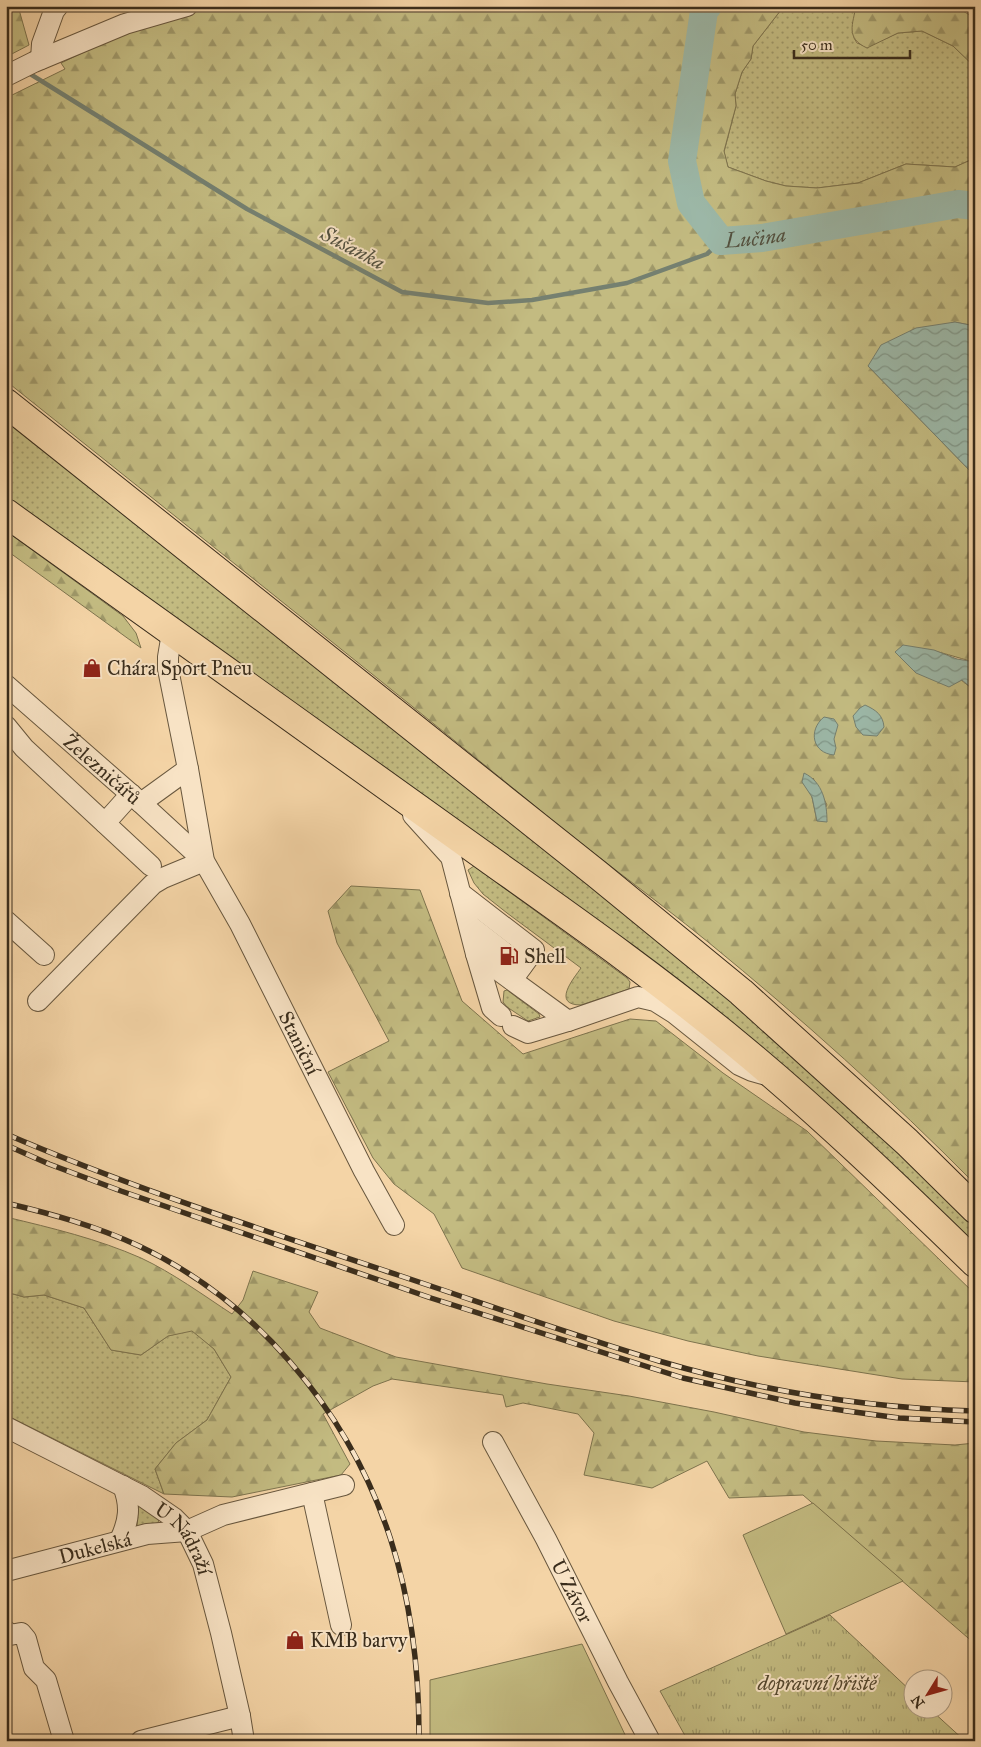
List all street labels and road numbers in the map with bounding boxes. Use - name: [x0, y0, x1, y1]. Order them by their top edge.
- street label: Železničářů: [59, 727, 146, 810]
- street label: Staniční: [274, 1007, 326, 1080]
- street label: U Nádraží: [151, 1497, 218, 1579]
- street label: Dukelská: [56, 1526, 135, 1569]
- street label: U Závor: [546, 1555, 599, 1627]

